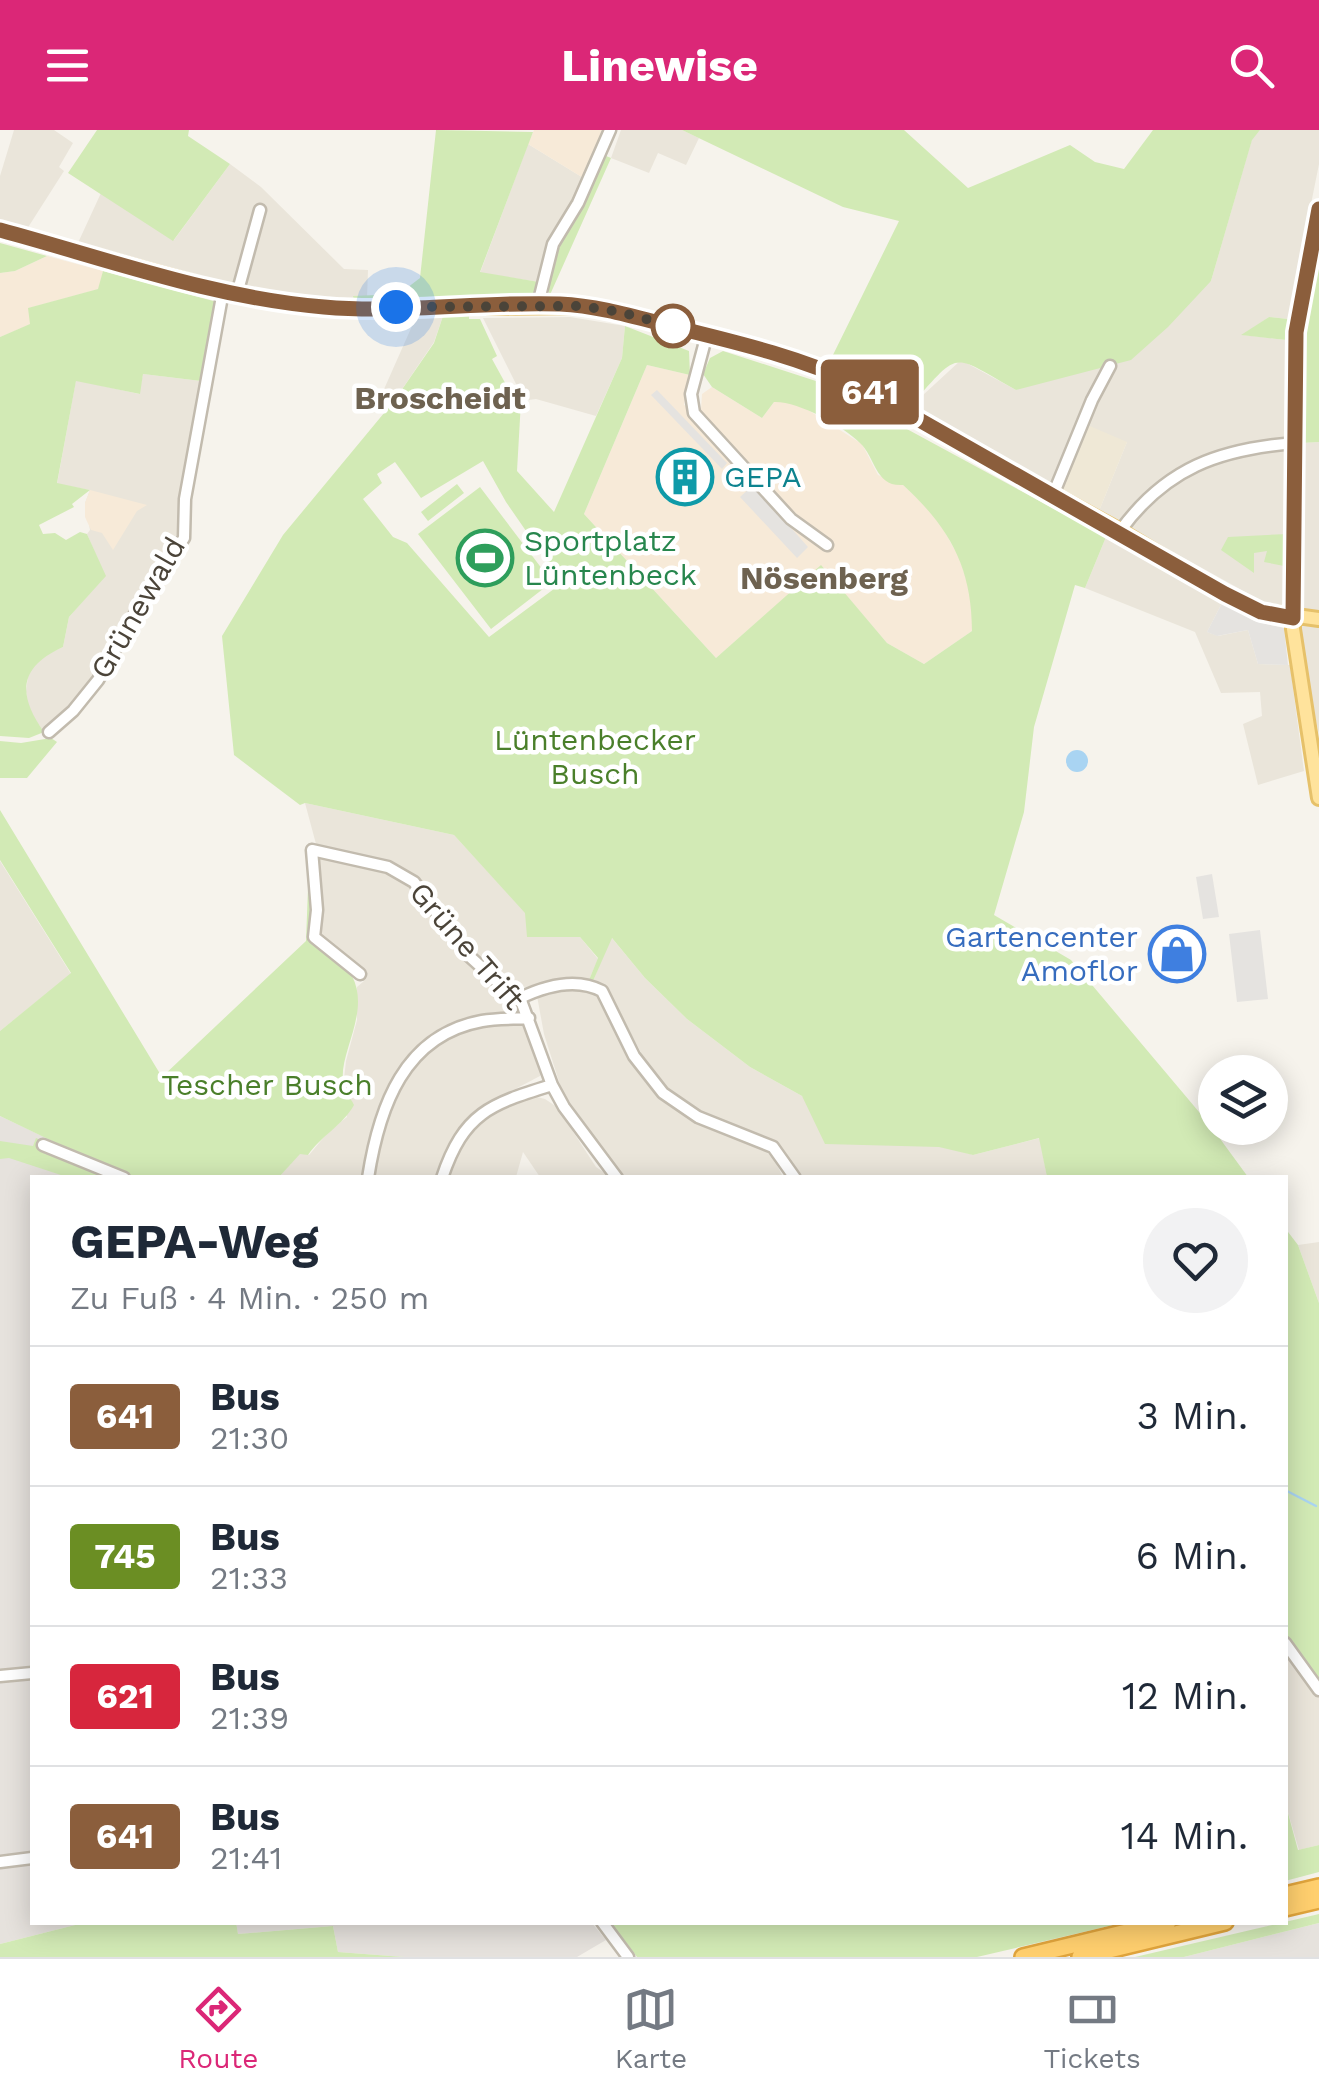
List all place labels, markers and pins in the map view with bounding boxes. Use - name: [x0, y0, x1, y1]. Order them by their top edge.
- unlabelled marker: [652, 305, 694, 347]
- building icon: GEPA: [655, 447, 715, 507]
- place label: GEPA: [724, 459, 802, 494]
- place label: Sportplatz Lüntenbeck: [524, 523, 697, 592]
- sports icon: Sportplatz Lüntenbeck: [455, 528, 515, 588]
- place label: Gartencenter Amoflor: [945, 919, 1138, 988]
- shop icon: Gartencenter Amoflor: [1147, 924, 1207, 984]

